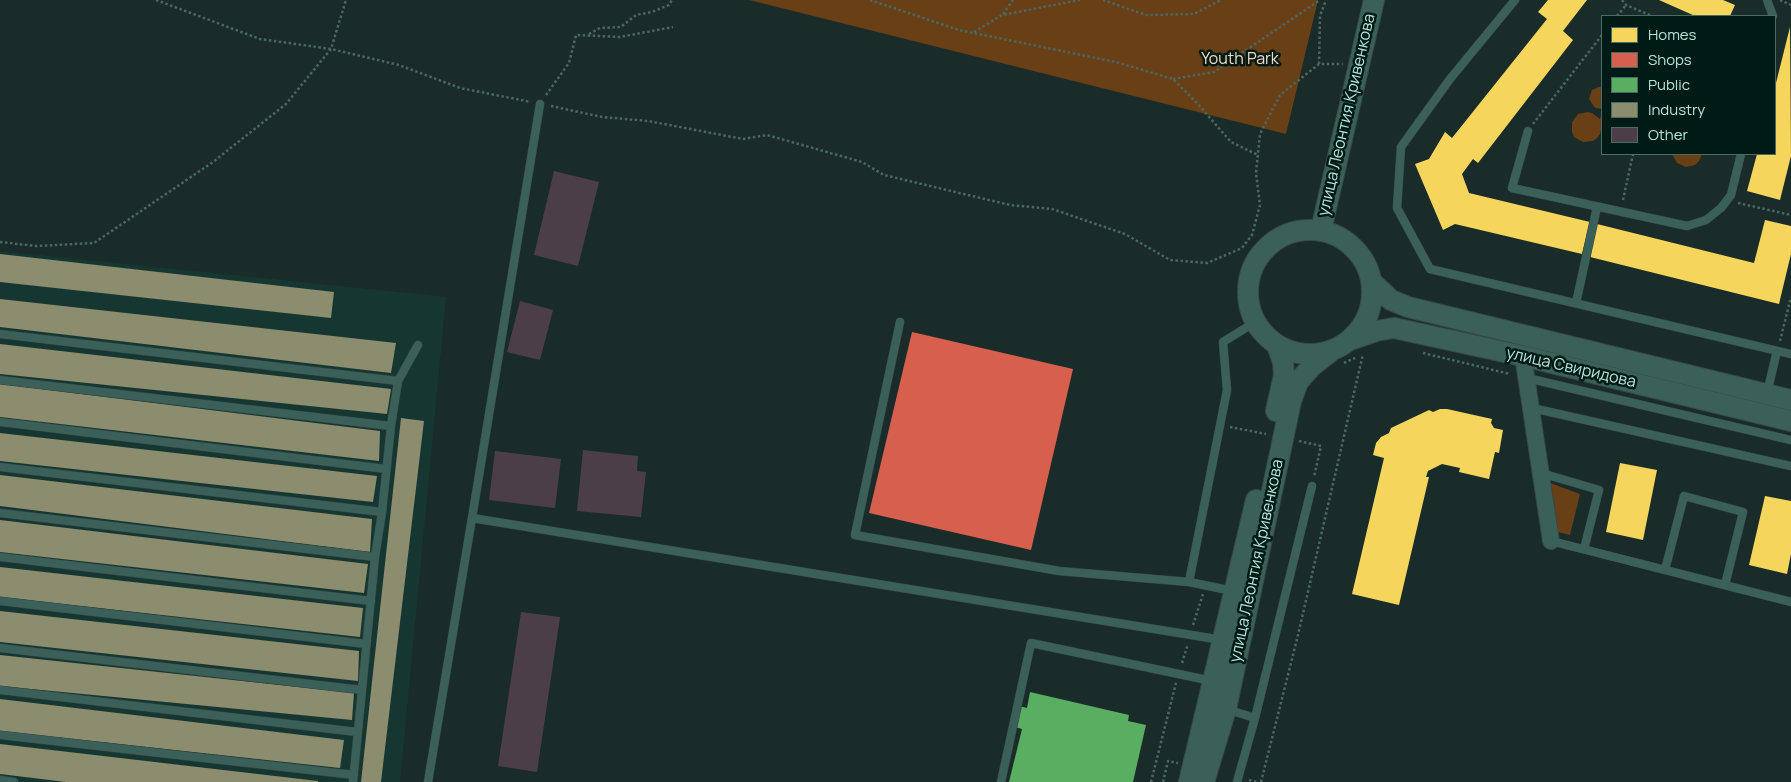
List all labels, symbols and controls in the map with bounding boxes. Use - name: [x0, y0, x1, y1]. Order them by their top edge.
- street label: улица Леонтия Кривенкова: [1314, 12, 1380, 218]
- legend: [1601, 15, 1776, 155]
- text: Homes: [1648, 24, 1696, 45]
- text: Shops: [1648, 49, 1692, 70]
- park label: Youth Park: [1201, 50, 1279, 70]
- text: Public: [1648, 74, 1690, 95]
- text: Industry: [1648, 99, 1705, 120]
- text: Other: [1648, 124, 1688, 145]
- street label: улица Свиридова: [1504, 344, 1638, 392]
- street label: улица Леонтия Кривенкова: [1226, 458, 1288, 664]

